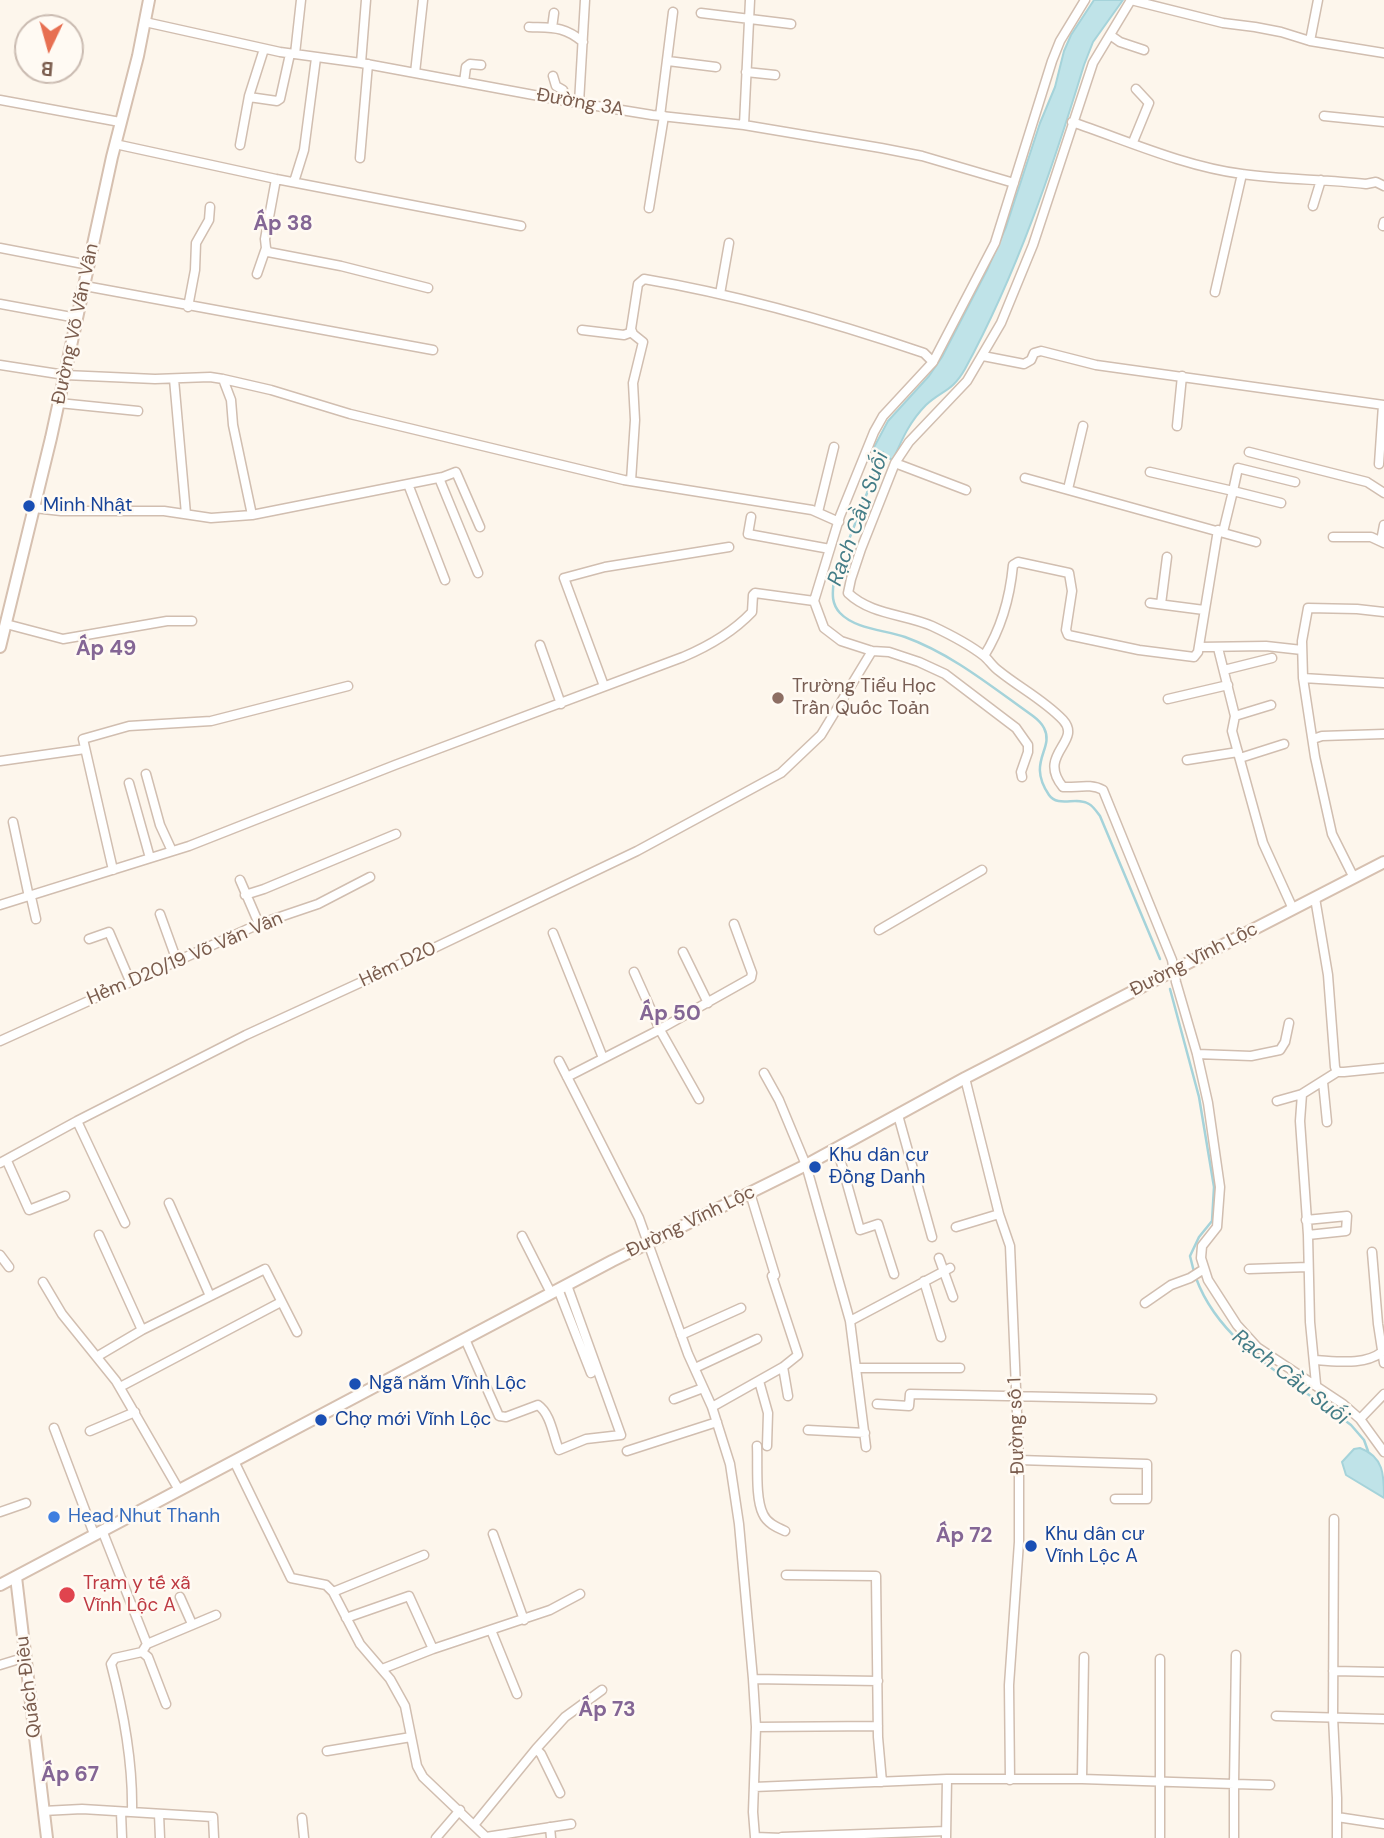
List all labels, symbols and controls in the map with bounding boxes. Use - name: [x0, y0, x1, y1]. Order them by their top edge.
- north arrow: [14, 14, 84, 84]
- text: B: [40, 55, 54, 81]
- street label: Đường 3A: [535, 84, 625, 122]
- district label: Ấp 38: [253, 211, 313, 237]
- street label: Đường Võ Văn Vân: [48, 241, 104, 407]
- water label: Rạch Cầu Suối: [823, 449, 895, 589]
- place label: Minh Nhật: [43, 495, 132, 517]
- marker: Minh Nhật: [21, 498, 37, 514]
- district label: Ấp 49: [76, 636, 136, 662]
- place label: Trường Tiểu Học Trần Quốc Toản: [792, 676, 936, 720]
- marker: Trường Tiểu Học Trần Quốc Toản: [770, 690, 786, 706]
- street label: Hẻm D20/19 Võ Văn Vân: [84, 907, 286, 1011]
- street label: Đường Vĩnh Lộc: [1126, 918, 1262, 1002]
- street label: Hẻm D20: [356, 937, 440, 993]
- district label: Ấp 50: [639, 1001, 701, 1027]
- place label: Khu dân cư Đồng Danh: [829, 1145, 929, 1189]
- marker: Khu dân cư Đồng Danh: [807, 1159, 823, 1175]
- street label: Đường Vĩnh Lộc: [623, 1181, 759, 1263]
- water label: Rạch Cầu Suối: [1227, 1325, 1353, 1431]
- place label: Ngã năm Vĩnh Lộc: [369, 1373, 527, 1395]
- marker: Ngã năm Vĩnh Lộc: [347, 1376, 363, 1392]
- street label: Đường số 1: [1004, 1377, 1030, 1475]
- place label: Chợ mới Vĩnh Lộc: [335, 1409, 491, 1431]
- marker: Chợ mới Vĩnh Lộc: [313, 1412, 329, 1428]
- place label: Head Nhut Thanh: [68, 1506, 220, 1528]
- marker: Head Nhut Thanh: [46, 1509, 62, 1525]
- district label: Ấp 72: [936, 1523, 992, 1549]
- place label: Khu dân cư Vĩnh Lộc A: [1045, 1524, 1145, 1568]
- marker: Khu dân cư Vĩnh Lộc A: [1023, 1538, 1039, 1554]
- place label: Trạm y tế xã Vĩnh Lộc A: [83, 1573, 191, 1617]
- marker: Trạm y tế xã Vĩnh Lộc A: [57, 1585, 77, 1605]
- street label: Quách Điêu: [11, 1635, 47, 1739]
- district label: Ấp 73: [578, 1697, 636, 1723]
- district label: Ấp 67: [41, 1762, 99, 1788]

